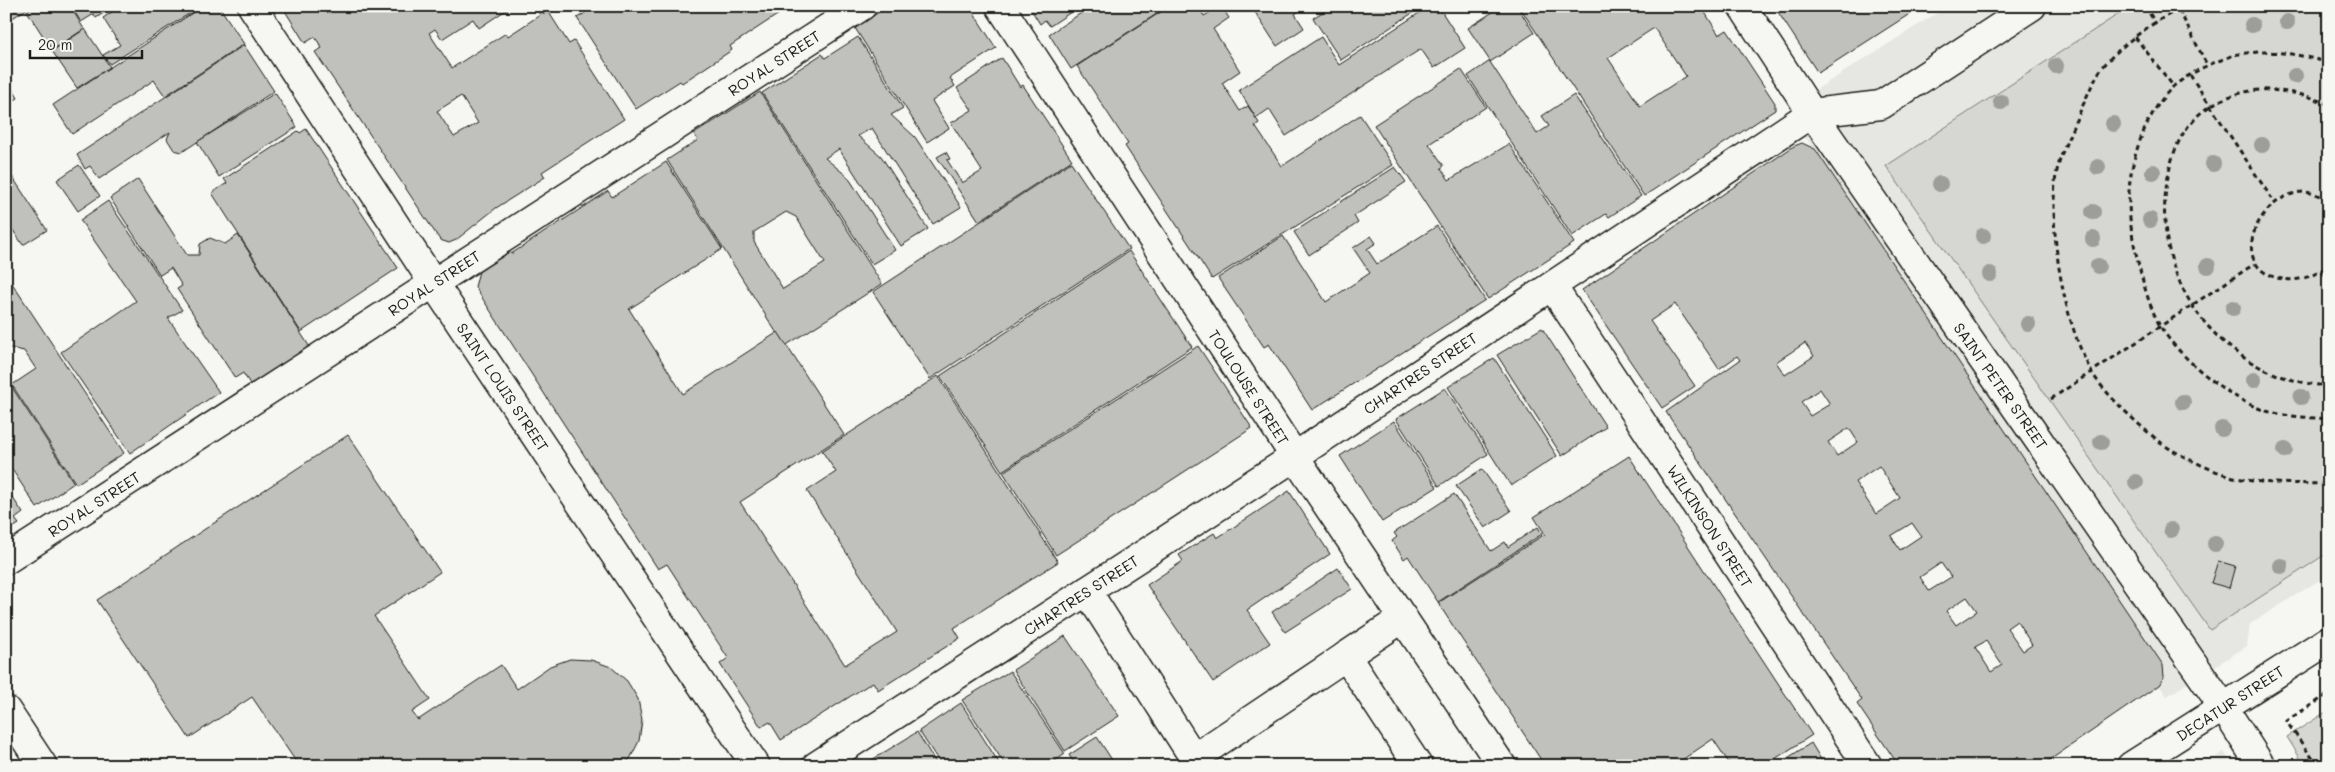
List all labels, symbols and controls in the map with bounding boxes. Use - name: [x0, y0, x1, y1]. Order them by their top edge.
- street label: ROYAL STREET: [724, 26, 824, 100]
- scale bar: [30, 28, 142, 60]
- text: 20 m: [38, 34, 72, 54]
- street label: ROYAL STREET: [384, 246, 484, 320]
- street label: SAINT LOUIS STREET: [452, 319, 554, 455]
- street label: SAINT PETER STREET: [1950, 319, 2052, 453]
- street label: TOULOUSE STREET: [1204, 325, 1294, 449]
- street label: CHARTRES STREET: [1359, 327, 1481, 419]
- street label: WILKINSON STREET: [1663, 461, 1757, 591]
- street label: ROYAL STREET: [44, 467, 144, 541]
- street label: CHARTRES STREET: [1020, 550, 1142, 640]
- street label: DECATUR STREET: [2172, 661, 2288, 745]

